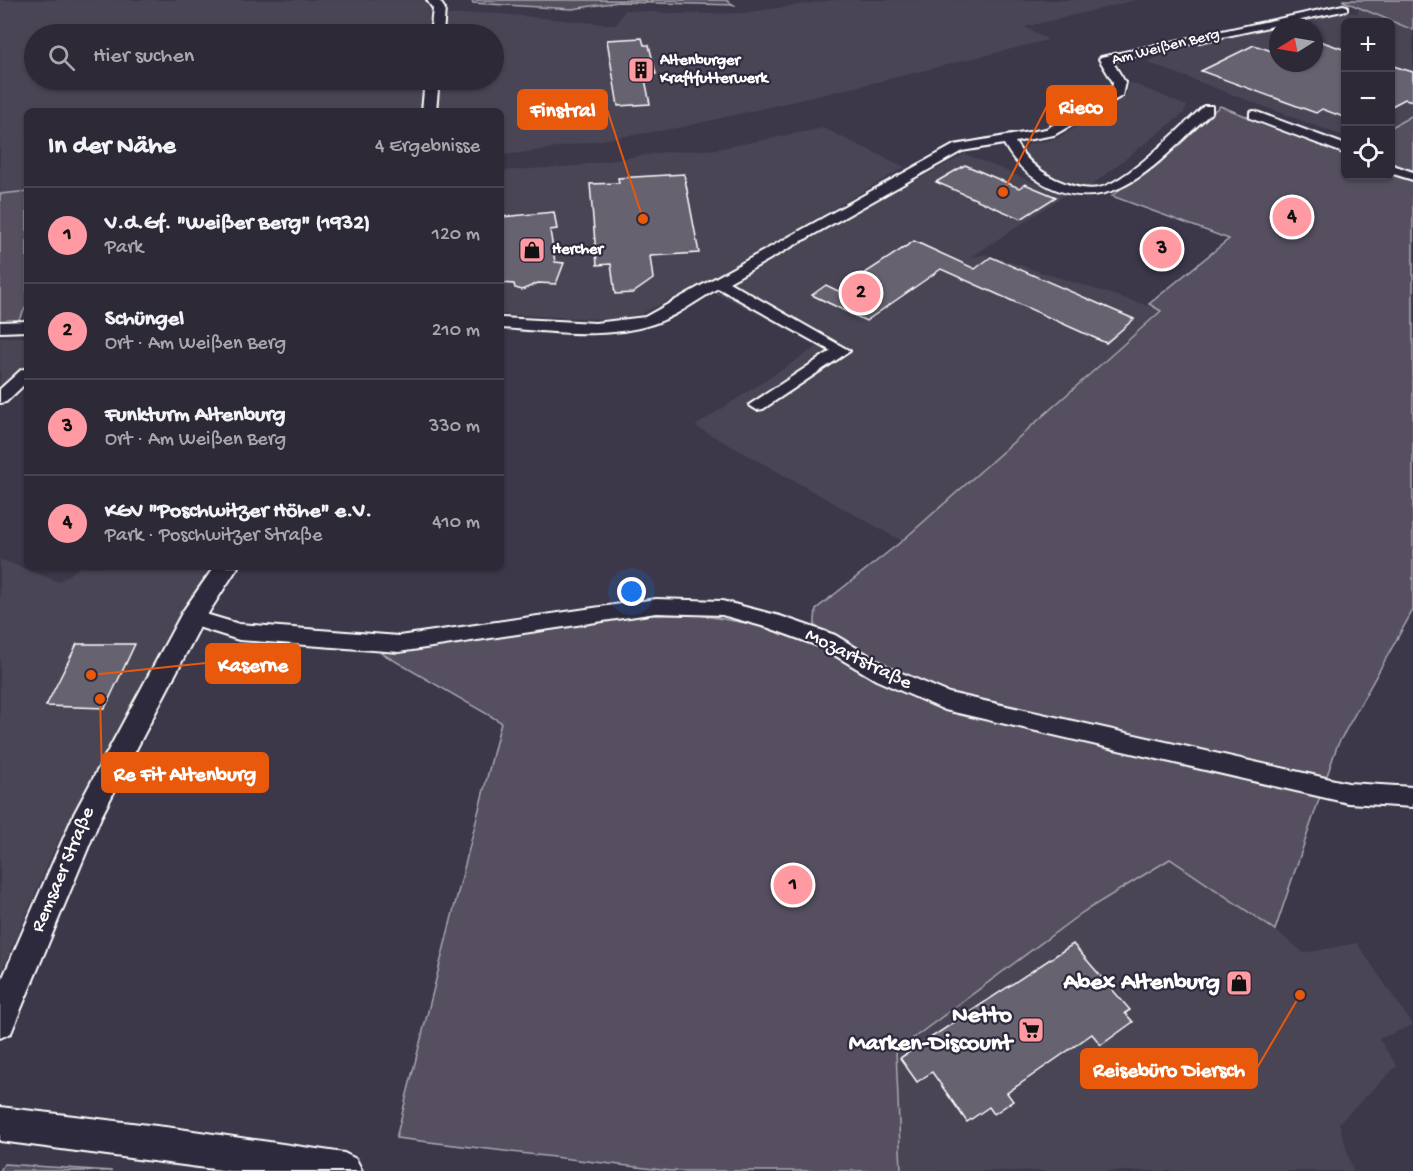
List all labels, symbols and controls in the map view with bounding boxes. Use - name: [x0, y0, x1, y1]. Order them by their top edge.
- north arrow: [1269, 18, 1323, 72]
- map controls: [1341, 18, 1395, 180]
- button: +: [1341, 18, 1395, 72]
- search box: [24, 24, 504, 90]
- street label: Am Weißen Berg: [1110, 25, 1222, 71]
- icon: search: [45, 41, 78, 74]
- text: Hier suchen: [93, 44, 194, 70]
- place label: Altenburger Kraftfutterwerk: [659, 52, 770, 89]
- building icon: Altenburger Kraftfutterwerk: [626, 55, 656, 85]
- button: −: [1341, 72, 1395, 126]
- callout: Rieco: [1047, 86, 1116, 125]
- callout: Finstral: [518, 90, 607, 129]
- text: Rieco: [1058, 97, 1103, 122]
- text: Finstral: [529, 100, 596, 125]
- button: locate: [1341, 126, 1395, 180]
- text: In der Nähe: [48, 132, 176, 163]
- text: 4 Ergebnisse: [375, 136, 480, 159]
- pin: 4: [1272, 194, 1312, 240]
- text: V.d.Gf. "Weißer Berg" (1932): [105, 211, 370, 237]
- text: 1: [63, 224, 72, 247]
- text: 120 m: [432, 224, 480, 247]
- pin: 3: [1142, 226, 1182, 272]
- shop icon: Hercher: [517, 235, 547, 265]
- text: Park: [105, 237, 143, 260]
- place label: Hercher: [552, 241, 605, 260]
- pin: 2: [842, 270, 880, 316]
- text: Schüngel: [105, 307, 184, 333]
- text: 2: [63, 320, 72, 343]
- text: 210 m: [432, 320, 480, 343]
- text: Ort · Am Weißen Berg: [105, 333, 286, 356]
- text: Funkturm Altenburg: [105, 403, 286, 429]
- text: 3: [62, 416, 73, 439]
- text: 330 m: [429, 416, 480, 439]
- text: Ort · Am Weißen Berg: [105, 429, 286, 452]
- text: KGV "Poschwitzer Höhe" e.V.: [105, 499, 372, 525]
- text: 4: [63, 512, 72, 535]
- text: 410 m: [432, 512, 480, 535]
- text: Park · Poschwitzer Straße: [105, 525, 322, 548]
- your location: [617, 577, 646, 606]
- street label: Mozartstraße: [801, 624, 916, 696]
- callout: Kaserne: [206, 644, 300, 683]
- text: Kaserne: [217, 655, 289, 680]
- callout: Re Fit Altenburg: [102, 753, 268, 792]
- text: Re Fit Altenburg: [113, 764, 256, 789]
- street label: Remsaer Straße: [27, 803, 101, 936]
- pin: 1: [774, 862, 812, 908]
- shop icon: Abex Altenburg: [1224, 968, 1254, 998]
- place label: Abex Altenburg: [1062, 969, 1220, 998]
- place label: Netto Marken-Discount: [849, 1002, 1014, 1059]
- supermarket icon: Netto Marken-Discount: [1016, 1015, 1046, 1045]
- callout: Reisebüro Diersch: [1081, 1049, 1257, 1088]
- text: Reisebüro Diersch: [1092, 1060, 1246, 1085]

